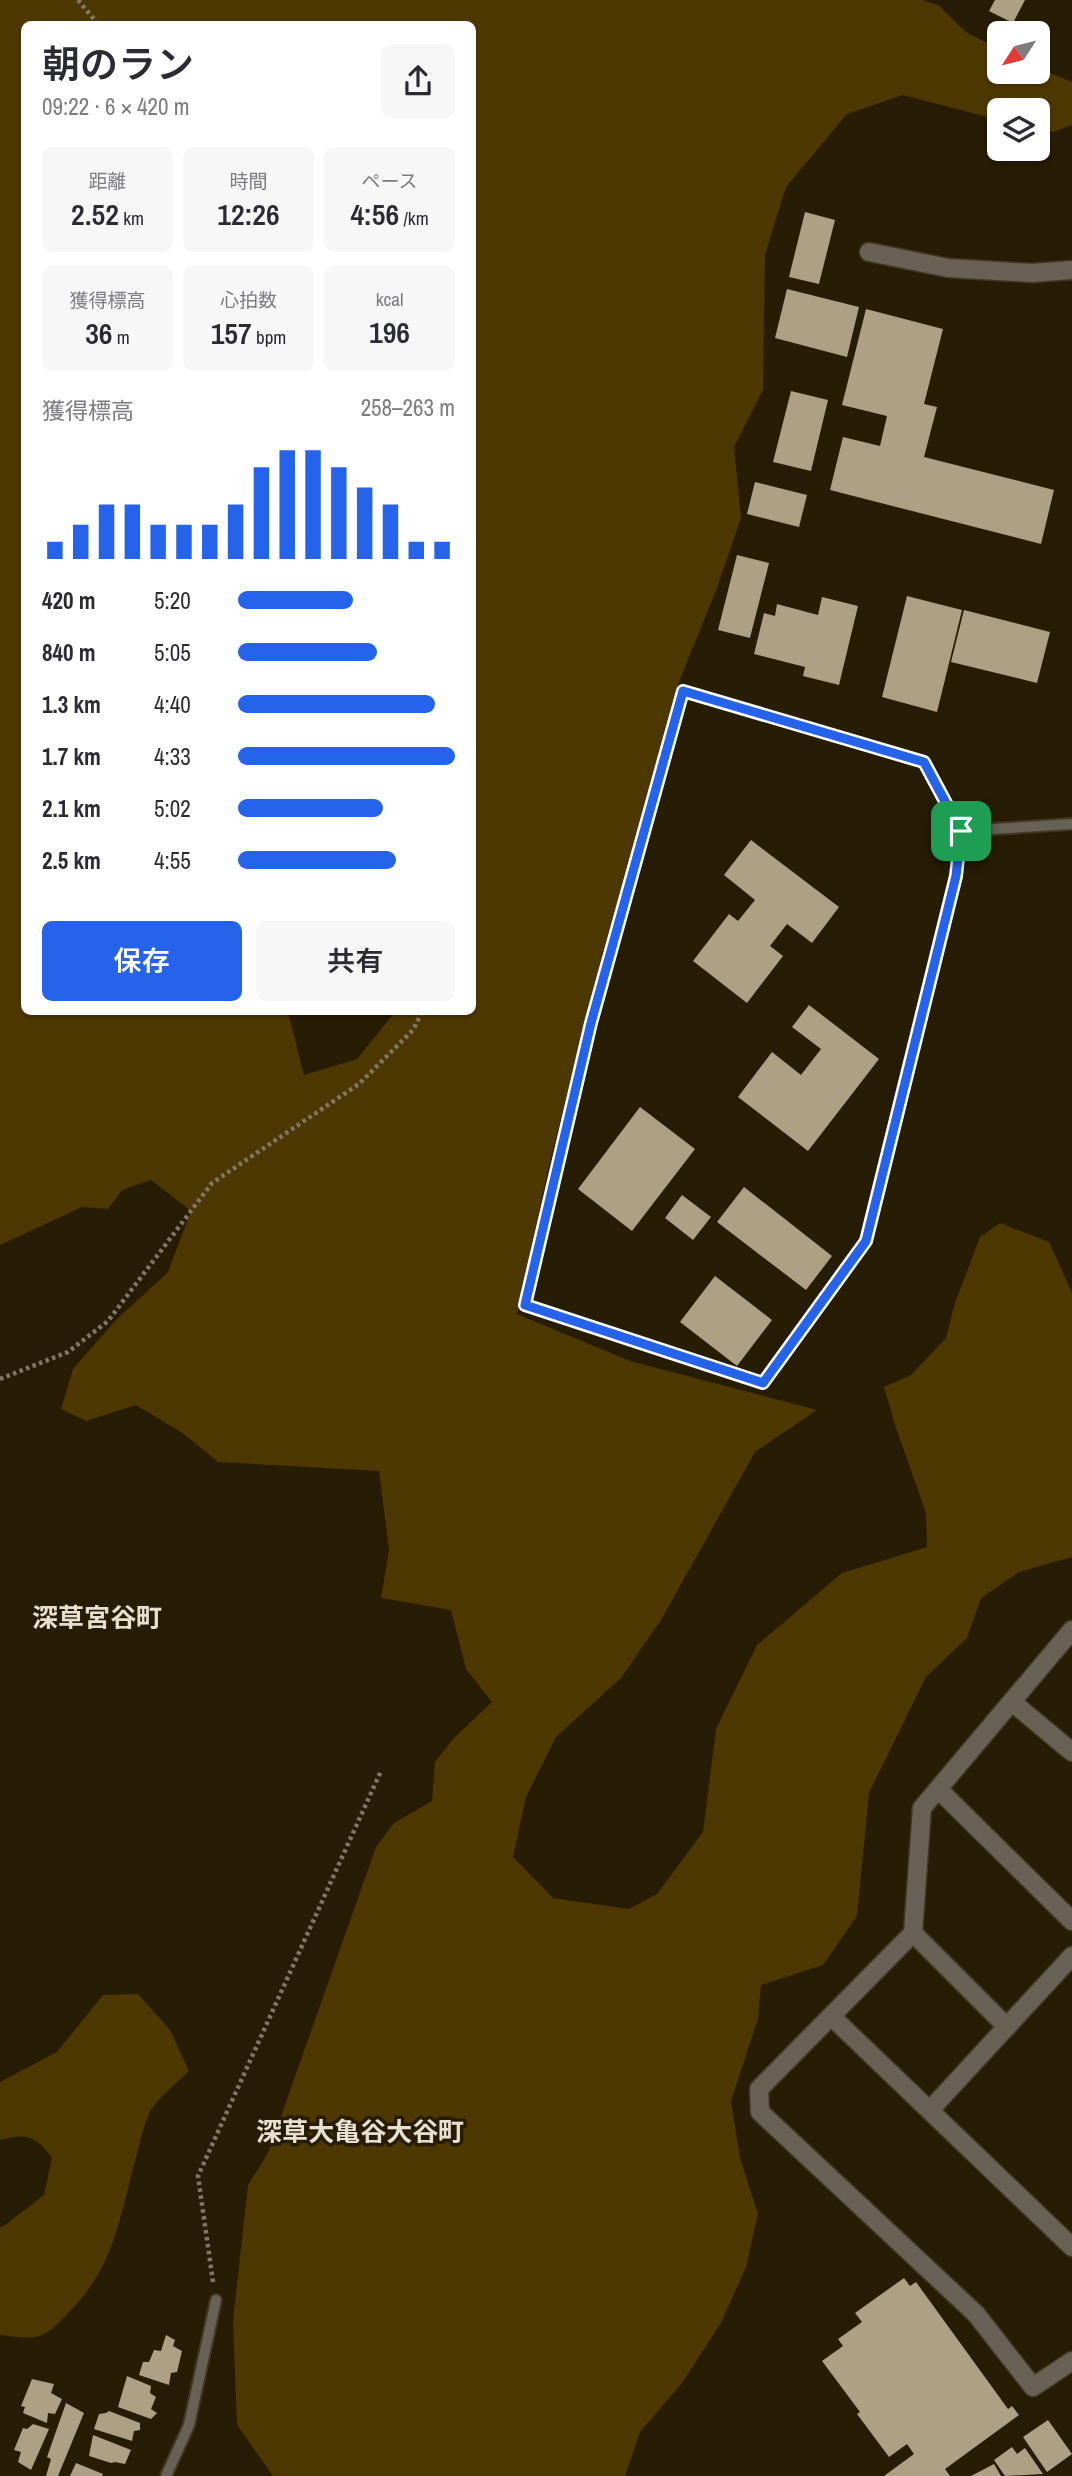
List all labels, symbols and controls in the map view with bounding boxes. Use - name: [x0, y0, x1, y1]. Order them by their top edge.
- north arrow: [987, 21, 1050, 84]
- map controls: [987, 21, 1050, 161]
- text: 朝のラン: [42, 39, 194, 90]
- button: share: [381, 44, 455, 118]
- text: 09:22 · 6 × 420 m: [42, 91, 189, 122]
- button: layers: [987, 98, 1050, 161]
- text: 距離: [88, 168, 127, 194]
- text: 時間: [229, 168, 268, 194]
- text: ペース: [361, 168, 418, 194]
- text: 2.52: [71, 194, 119, 234]
- text: 12:26: [217, 194, 280, 234]
- text: 4:56: [350, 194, 399, 234]
- text: km: [119, 205, 144, 231]
- text: /km: [399, 205, 429, 231]
- text: kcal: [376, 286, 403, 312]
- text: 獲得標高: [69, 287, 146, 313]
- text: 心拍数: [220, 287, 277, 313]
- text: 196: [369, 312, 410, 352]
- text: 36: [85, 313, 113, 353]
- text: 157: [211, 313, 252, 353]
- text: m: [113, 324, 130, 350]
- text: bpm: [252, 324, 286, 350]
- text: 258–263 m: [361, 392, 455, 423]
- text: 獲得標高: [42, 395, 134, 426]
- text: 420 m: [42, 585, 95, 616]
- text: 5:20: [154, 585, 191, 616]
- text: 840 m: [42, 637, 95, 668]
- text: 5:05: [154, 637, 191, 668]
- text: 1.3 km: [42, 689, 101, 720]
- text: 4:40: [154, 689, 191, 720]
- text: 1.7 km: [42, 741, 101, 772]
- text: 4:33: [154, 741, 191, 772]
- text: 2.1 km: [42, 793, 101, 824]
- text: 5:02: [154, 793, 191, 824]
- pin: [931, 801, 991, 861]
- icon: arrive: [942, 812, 980, 850]
- text: 2.5 km: [42, 845, 101, 876]
- text: 4:55: [154, 845, 191, 876]
- button: 保存: [42, 921, 242, 1001]
- button: 共有: [256, 921, 455, 1001]
- district label: 深草宮谷町: [32, 1600, 162, 1635]
- district label: 深草大亀谷大谷町: [256, 2114, 464, 2149]

